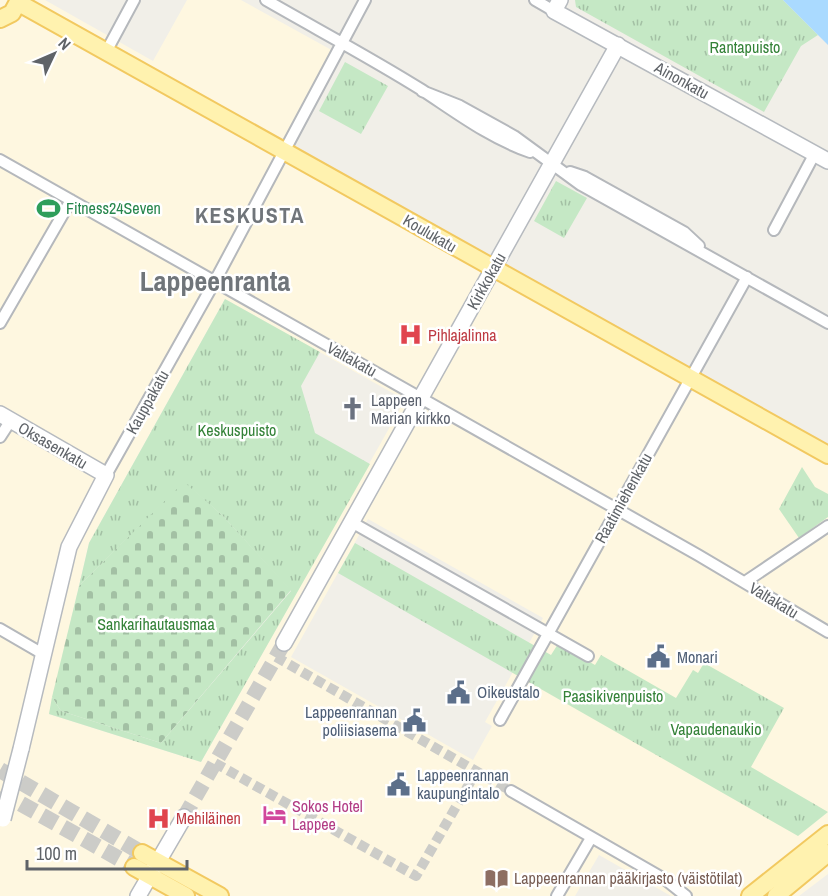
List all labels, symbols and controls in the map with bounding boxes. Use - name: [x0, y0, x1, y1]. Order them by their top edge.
- north arrow: [24, 24, 84, 84]
- text: N: [54, 33, 76, 55]
- park label: Rantapuisto: [710, 36, 780, 58]
- street label: Ainonkatu: [650, 56, 713, 104]
- sports icon: Fitness24Seven: [35, 195, 61, 221]
- place label: Fitness24Seven: [66, 197, 161, 219]
- district label: KESKUSTA: [195, 200, 305, 230]
- street label: Koulukatu: [399, 209, 461, 257]
- street label: Kirkkokatu: [461, 249, 511, 313]
- district label: Lappeenranta: [140, 262, 291, 300]
- hospital icon: Pihlajalinna: [397, 322, 423, 348]
- place label: Pihlajalinna: [428, 324, 497, 346]
- street label: Valtakatu: [323, 336, 381, 382]
- street label: Kauppakatu: [120, 366, 174, 438]
- place label: Lappeen Marian kirkko: [371, 389, 450, 429]
- church icon: Lappeen Marian kirkko: [340, 396, 366, 422]
- street label: Oksasenkatu: [14, 416, 92, 474]
- park label: Keskuspuisto: [198, 419, 276, 441]
- street label: Raatimiehenkatu: [589, 449, 657, 547]
- street label: Valtakatu: [745, 577, 803, 623]
- park label: Sankarihautausmaa: [97, 613, 215, 635]
- public building icon: Monari: [646, 644, 672, 670]
- place label: Monari: [677, 646, 718, 668]
- public building icon: Oikeustalo: [446, 679, 472, 705]
- place label: Oikeustalo: [477, 681, 540, 703]
- park label: Paasikivenpuisto: [563, 685, 663, 707]
- place label: Lappeenrannan poliisiasema: [305, 701, 398, 741]
- public building icon: Lappeenrannan poliisiasema: [402, 708, 428, 734]
- park label: Vapaudenaukio: [671, 718, 761, 740]
- place label: Lappeenrannan kaupungintalo: [417, 764, 509, 804]
- public building icon: Lappeenrannan kaupungintalo: [386, 771, 412, 797]
- place label: Sokos Hotel Lappee: [292, 795, 363, 835]
- hotel icon: Sokos Hotel Lappee: [261, 802, 287, 828]
- hospital icon: Mehiläinen: [145, 805, 171, 831]
- place label: Mehiläinen: [176, 807, 241, 829]
- scale bar: [27, 833, 188, 871]
- text: 100 m: [36, 841, 77, 866]
- library icon: Lappeenrannan pääkirjasto (väistötilat): [483, 865, 509, 891]
- place label: Lappeenrannan pääkirjasto (väistötilat): [514, 867, 742, 889]

